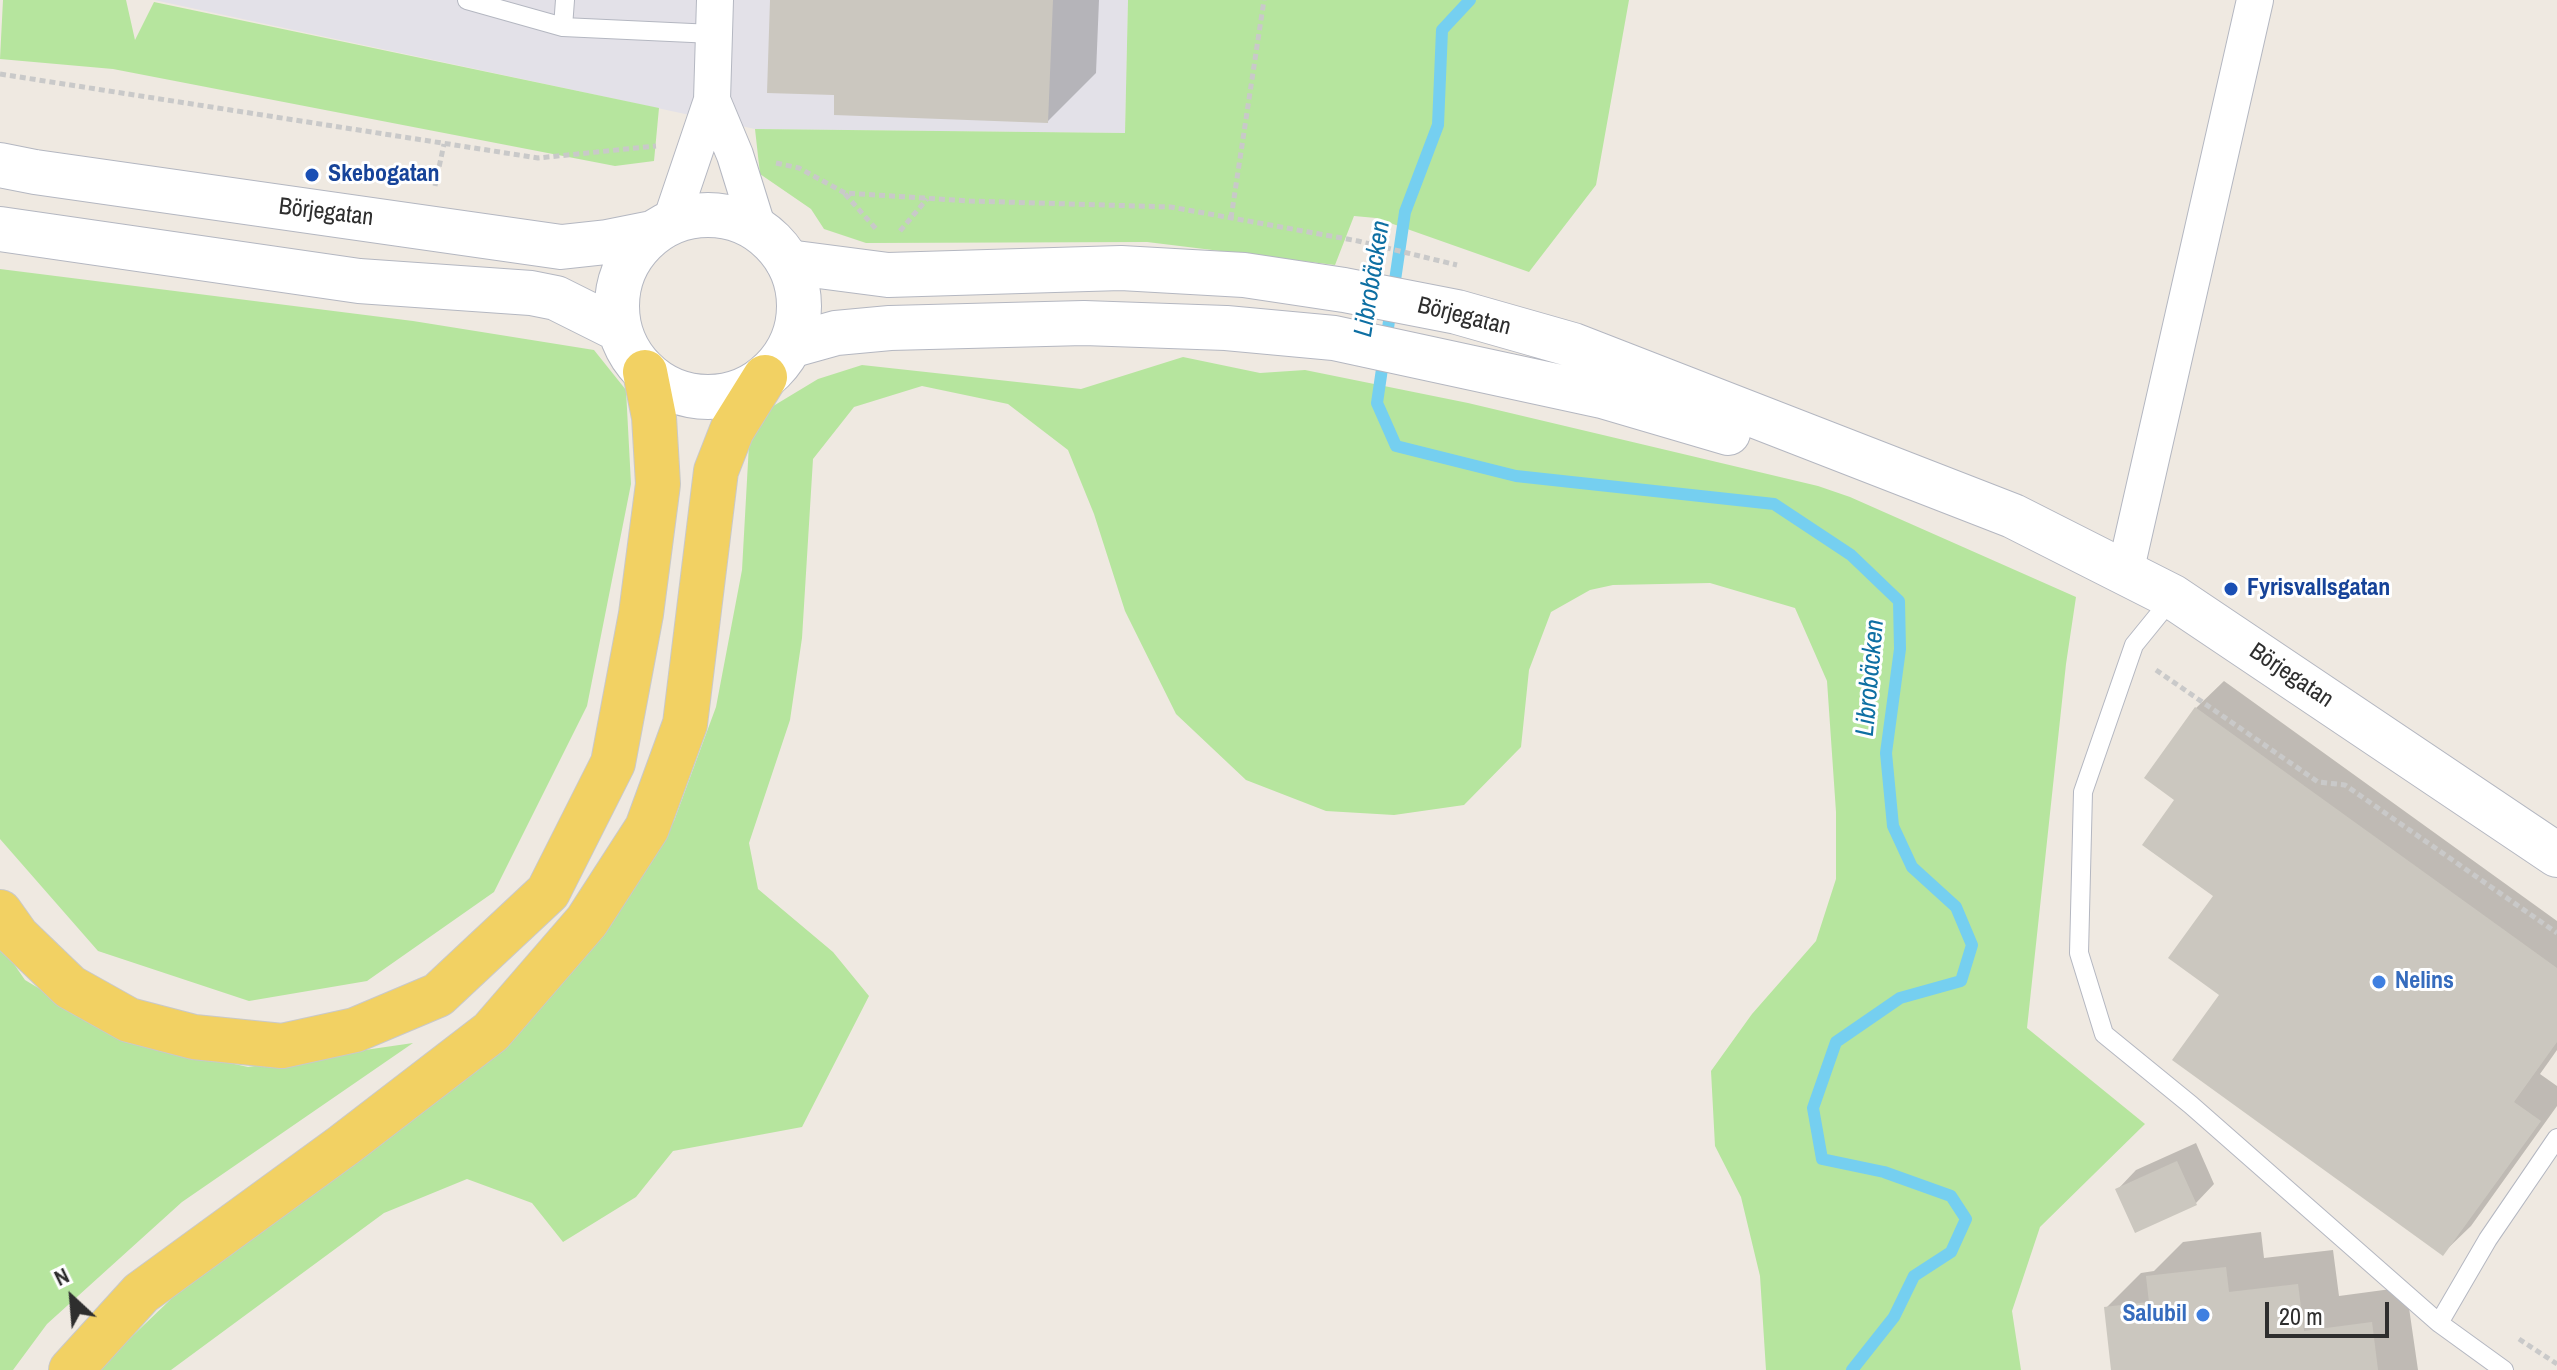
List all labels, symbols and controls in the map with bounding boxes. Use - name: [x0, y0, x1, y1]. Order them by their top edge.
- place label: Skebogatan: [328, 161, 440, 189]
- marker: Skebogatan: [303, 166, 321, 184]
- street label: Börjegatan: [277, 193, 375, 233]
- water label: Librobäcken: [1348, 219, 1398, 339]
- street label: Börjegatan: [1414, 292, 1514, 342]
- place label: Fyrisvallsgatan: [2247, 575, 2390, 603]
- marker: Fyrisvallsgatan: [2222, 580, 2240, 598]
- water label: Librobäcken: [1850, 618, 1892, 738]
- street label: Börjegatan: [2243, 637, 2339, 715]
- place label: Nelins: [2395, 968, 2454, 996]
- marker: Nelins: [2370, 973, 2388, 991]
- north arrow: [32, 1258, 112, 1338]
- text: N: [49, 1260, 74, 1293]
- scale bar: [2269, 1286, 2393, 1336]
- text: 20 m: [2279, 1300, 2323, 1332]
- place label: Salubil: [2122, 1301, 2187, 1329]
- marker: Salubil: [2194, 1306, 2212, 1324]

